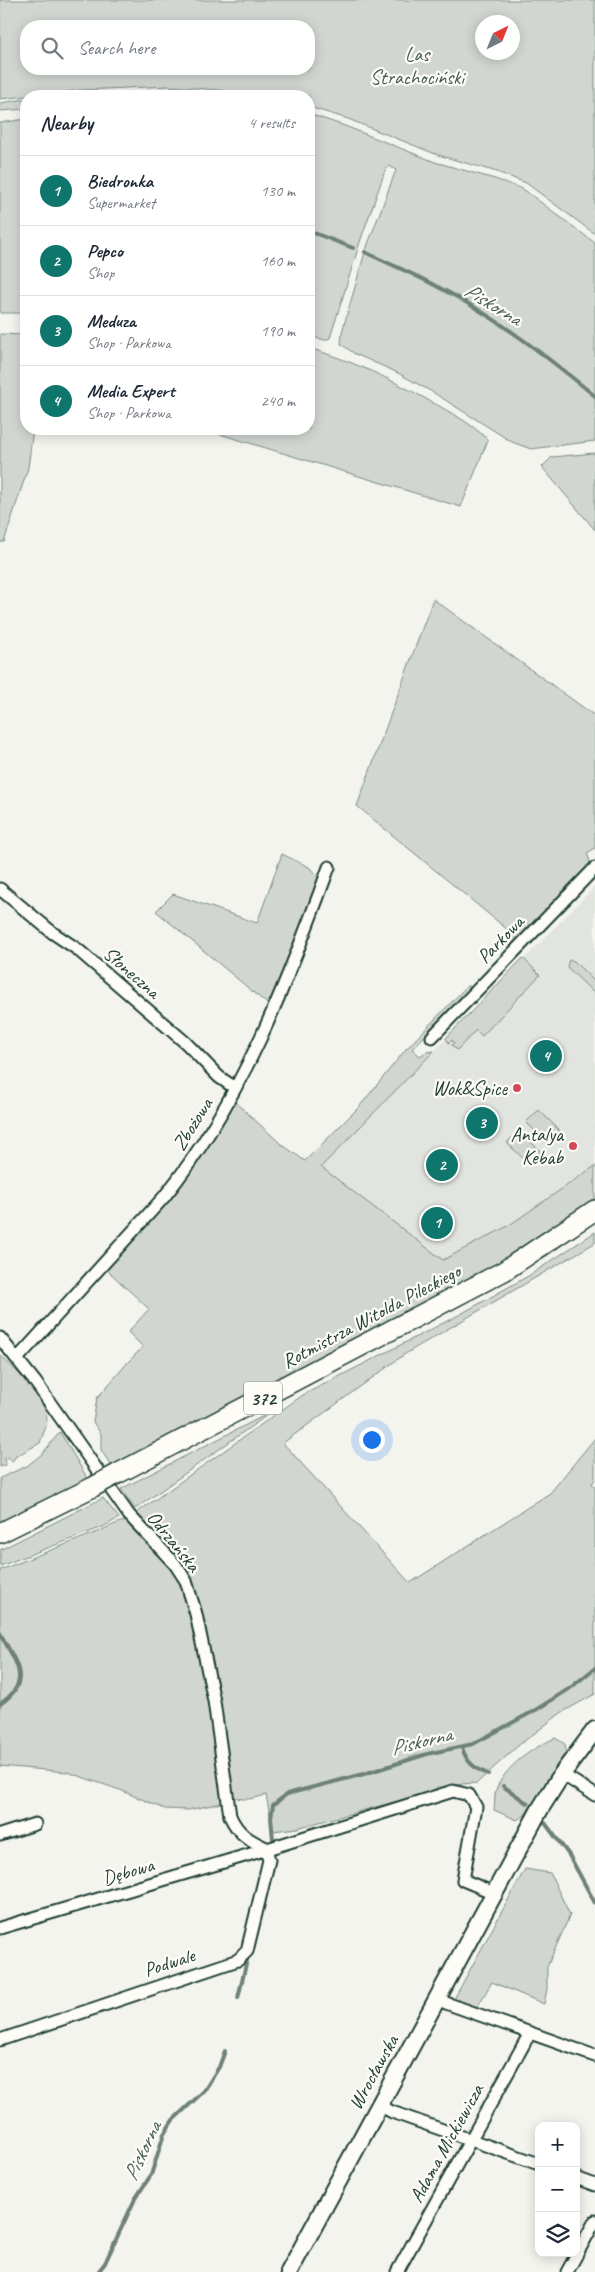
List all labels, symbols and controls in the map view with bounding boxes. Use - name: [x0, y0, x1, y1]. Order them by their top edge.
- north arrow: [475, 15, 520, 60]
- search box: [20, 20, 315, 75]
- icon: search: [38, 34, 66, 62]
- text: Search here: [78, 36, 155, 60]
- park label: Las Strachociński: [370, 42, 466, 90]
- text: Nearby: [40, 110, 93, 136]
- text: 4 results: [248, 113, 295, 133]
- text: Biedronka: [87, 169, 153, 193]
- text: 1: [52, 181, 60, 201]
- text: 130 m: [261, 181, 295, 201]
- text: Supermarket: [87, 193, 155, 213]
- text: Pepco: [87, 239, 123, 263]
- text: 2: [52, 251, 60, 271]
- text: 160 m: [261, 251, 295, 271]
- text: Shop: [87, 263, 114, 283]
- water label: Piskorna: [460, 277, 528, 332]
- text: Meduza: [87, 309, 136, 333]
- text: 3: [52, 321, 60, 341]
- text: 190 m: [261, 321, 295, 341]
- text: Shop · Parkowa: [87, 333, 171, 353]
- text: Media Expert: [87, 379, 174, 403]
- text: 4: [52, 391, 60, 411]
- text: 240 m: [261, 391, 295, 411]
- text: Shop · Parkowa: [87, 403, 171, 423]
- street label: Parkowa: [471, 909, 531, 969]
- street label: Słoneczna: [98, 941, 167, 1005]
- pin: 4: [530, 1037, 562, 1075]
- place label: Wok&Spice: [432, 1076, 508, 1101]
- marker: Wok&Spice: [511, 1082, 523, 1094]
- street label: Zbożowa: [167, 1092, 219, 1155]
- pin: 3: [466, 1104, 498, 1142]
- place label: Antalya Kebab: [511, 1122, 565, 1170]
- marker: Antalya Kebab: [567, 1140, 579, 1152]
- pin: 2: [426, 1146, 458, 1184]
- pin: 1: [421, 1204, 453, 1242]
- street label: Rotmistrza Witolda Pileckiego: [278, 1258, 467, 1374]
- road number: 372: [244, 1382, 282, 1415]
- your location: [359, 1427, 385, 1453]
- street label: Odrzańska: [141, 1506, 207, 1578]
- water label: Piskorna: [388, 1720, 456, 1761]
- street label: Dębowa: [100, 1852, 159, 1891]
- street label: Podwale: [141, 1942, 199, 1982]
- street label: Wrocławska: [343, 2029, 405, 2114]
- street label: Adama Mickiewicza: [404, 2079, 490, 2207]
- water label: Piskorna: [117, 2115, 168, 2184]
- map controls: [535, 2122, 580, 2257]
- button: +: [535, 2122, 580, 2167]
- button: −: [535, 2167, 580, 2212]
- button: layers: [535, 2212, 580, 2257]

